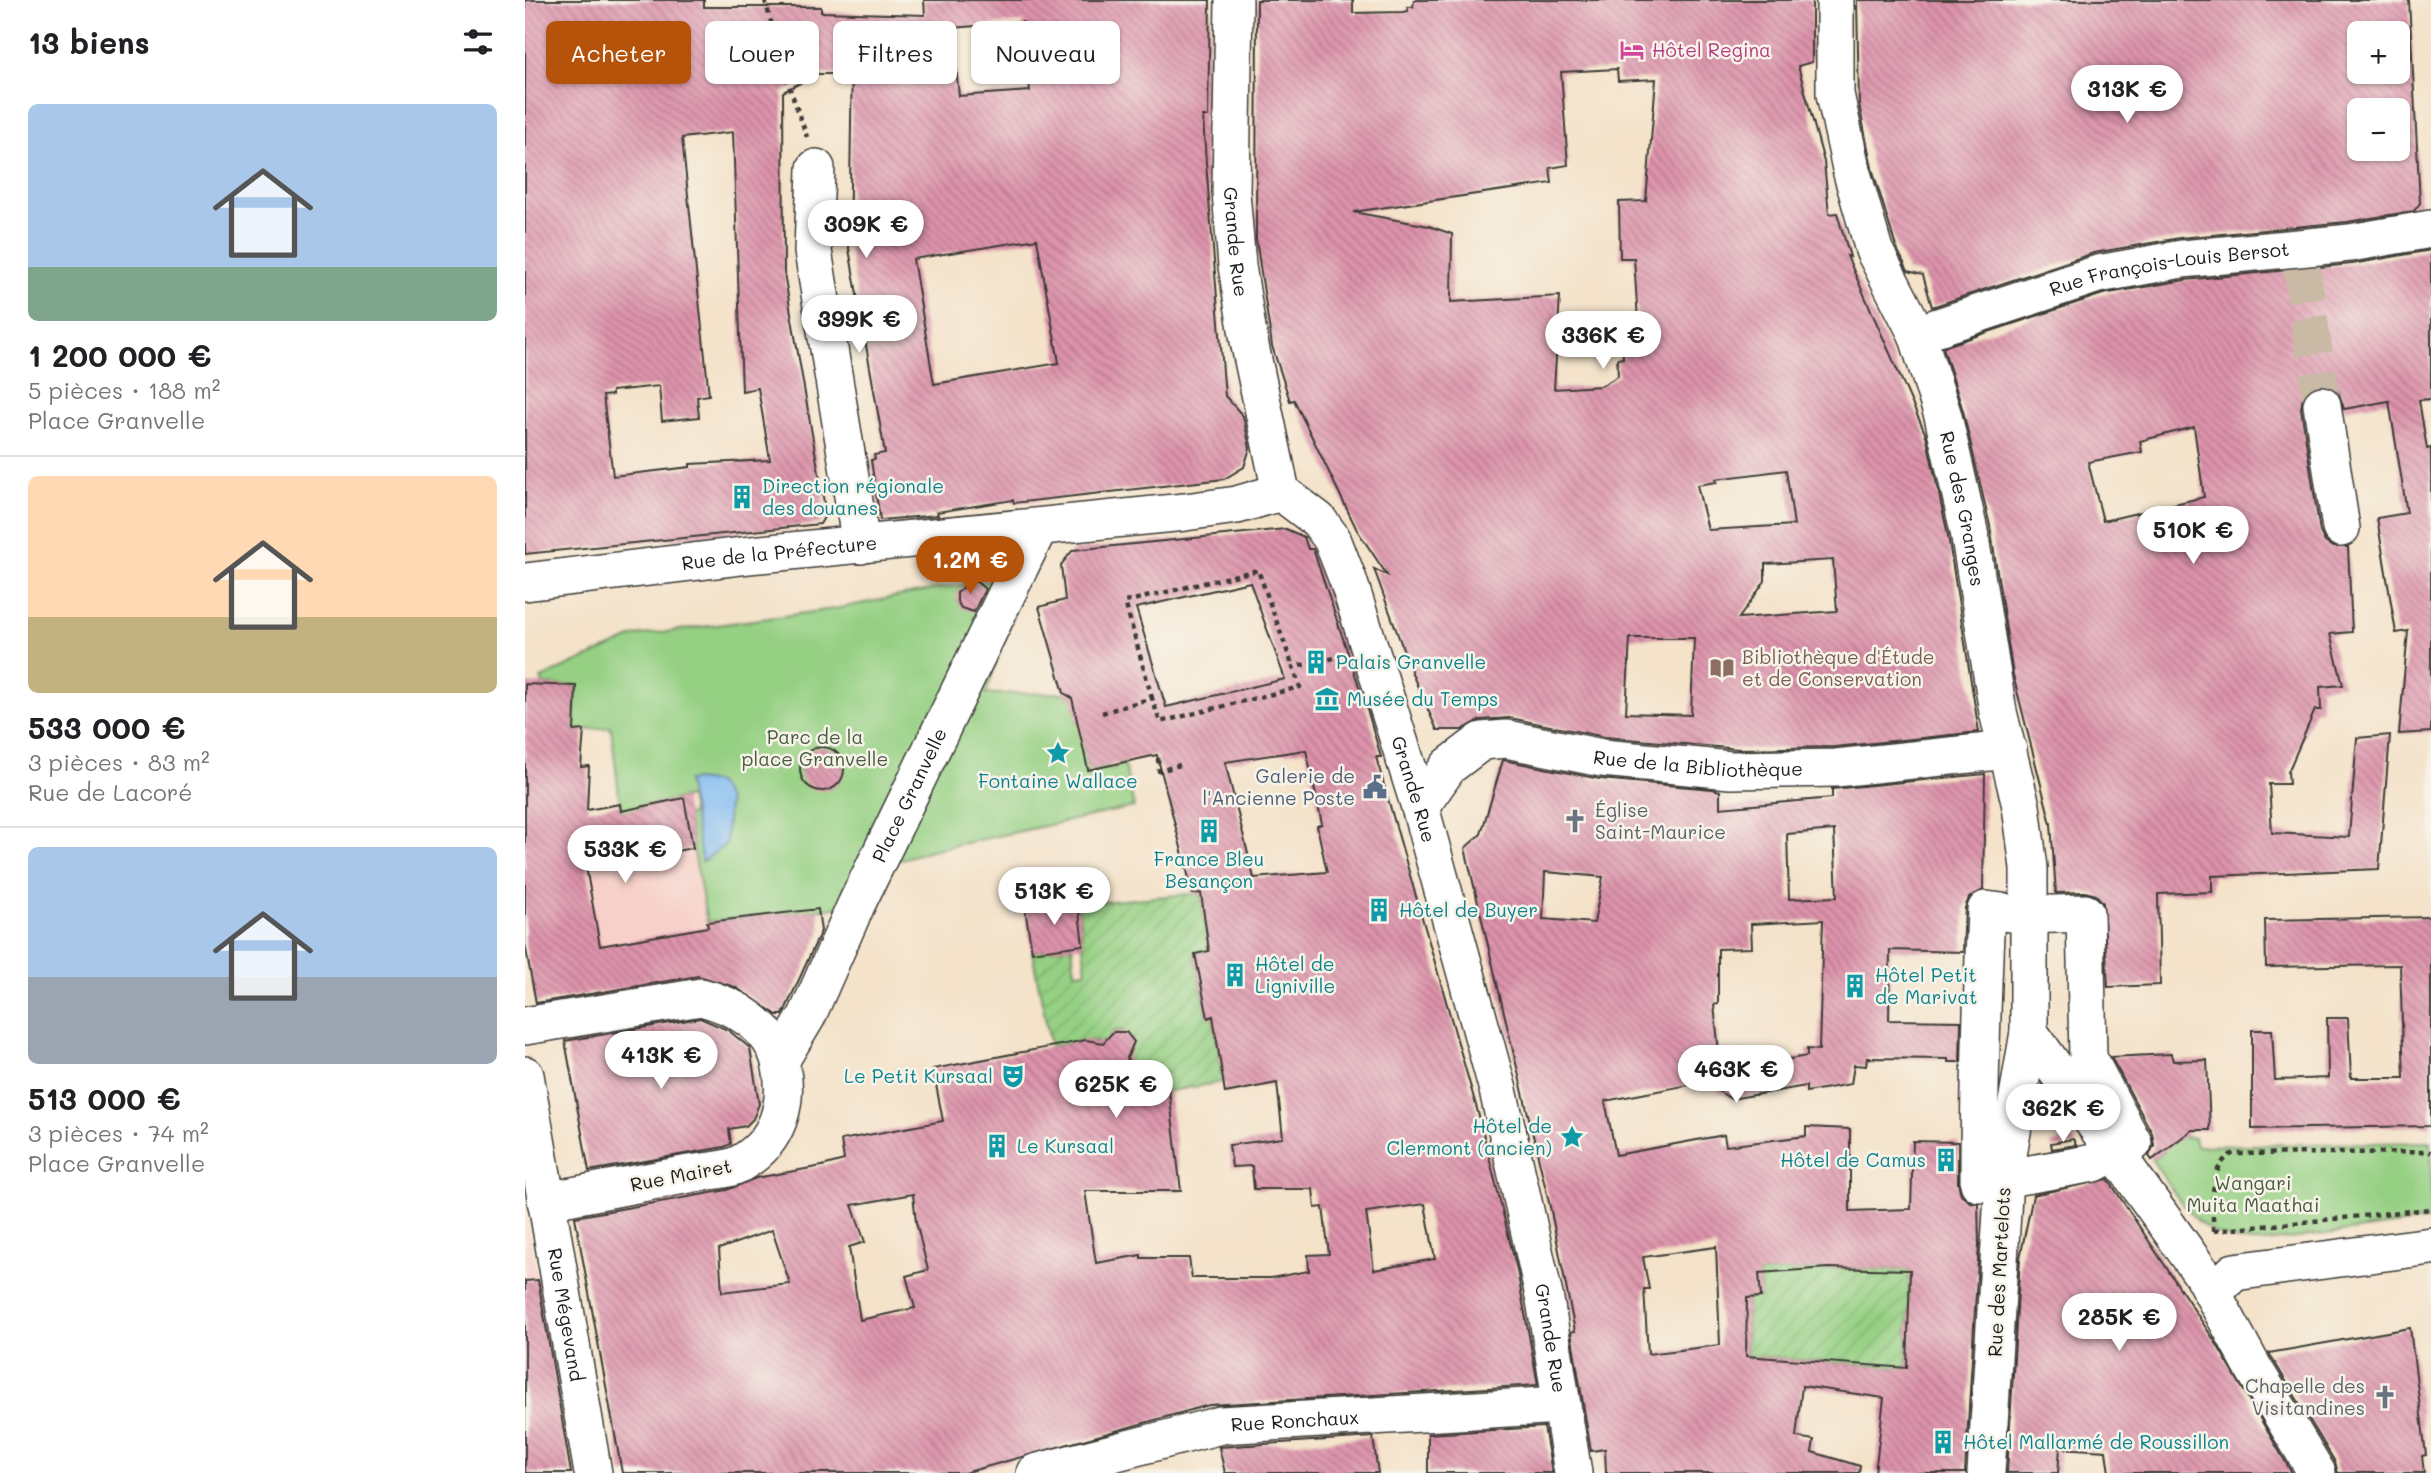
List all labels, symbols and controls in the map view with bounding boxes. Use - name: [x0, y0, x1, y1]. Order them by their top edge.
- chip: Acheter: [546, 21, 691, 84]
- chip: Louer: [705, 21, 819, 84]
- chip: Filtres: [833, 21, 957, 84]
- chip: Nouveau: [971, 21, 1120, 84]
- map controls: [2347, 21, 2410, 161]
- button: +: [2347, 21, 2410, 84]
- text: 13 biens: [28, 22, 150, 62]
- icon: filters: [459, 23, 497, 61]
- hotel icon: Hôtel Regina: [1618, 36, 1646, 64]
- place label: Hôtel Regina: [1652, 37, 1771, 62]
- pin: 313K €: [2070, 66, 2184, 125]
- text: 313K €: [2087, 73, 2167, 103]
- button: −: [2347, 98, 2410, 161]
- icon: home: [200, 150, 326, 276]
- street label: Grande Rue: [1219, 186, 1255, 298]
- pin: 309K €: [809, 201, 923, 260]
- text: 309K €: [824, 208, 908, 238]
- street label: Rue François-Louis Bersot: [2046, 236, 2290, 301]
- pin: 399K €: [802, 296, 916, 355]
- text: 399K €: [817, 303, 901, 333]
- pin: 336K €: [1546, 312, 1660, 371]
- text: 336K €: [1561, 319, 1645, 349]
- text: 1 200 000 €: [28, 335, 211, 375]
- text: 5 pièces · 188 m²: [28, 375, 220, 405]
- text: Place Granvelle: [28, 405, 205, 435]
- street label: Rue des Granges: [1935, 429, 1991, 588]
- place label: Direction régionale des douanes: [762, 473, 944, 520]
- building icon: Direction régionale des douanes: [728, 483, 756, 511]
- pin: 510K €: [2136, 506, 2250, 566]
- text: 510K €: [2153, 514, 2233, 544]
- icon: home: [200, 522, 326, 648]
- street label: Rue de la Préfecture: [680, 530, 878, 575]
- pin: 1.2M €: [913, 536, 1027, 596]
- text: 1.2M €: [932, 544, 1008, 574]
- place label: Bibliothèque d'Étude et de Conservation: [1742, 644, 1935, 691]
- building icon: Palais Granvelle: [1302, 648, 1330, 676]
- place label: Palais Granvelle: [1336, 649, 1486, 674]
- library icon: Bibliothèque d'Étude et de Conservation: [1708, 654, 1736, 682]
- museum icon: Musée du Temps: [1313, 685, 1341, 713]
- place label: Musée du Temps: [1347, 686, 1498, 711]
- text: 533 000 €: [28, 707, 185, 747]
- street label: Place Granvelle: [866, 723, 952, 866]
- park label: Parc de la place Granvelle: [742, 724, 888, 771]
- street label: Grande Rue: [1386, 733, 1442, 845]
- place icon: Fontaine Wallace: [1044, 739, 1072, 767]
- street label: Rue de la Bibliothèque: [1591, 744, 1803, 782]
- text: 3 pièces · 83 m²: [28, 747, 210, 777]
- place label: Galerie de l'Ancienne Poste: [1202, 763, 1355, 810]
- place label: Fontaine Wallace: [978, 768, 1138, 793]
- public building icon: Galerie de l'Ancienne Poste: [1361, 773, 1389, 801]
- text: Rue de Lacoré: [28, 777, 192, 807]
- place label: Église Saint-Maurice: [1595, 797, 1726, 844]
- church icon: Église Saint-Maurice: [1561, 807, 1589, 835]
- building icon: France Bleu Besançon: [1195, 817, 1223, 845]
- pin: 533K €: [568, 826, 682, 885]
- text: 533K €: [583, 833, 667, 863]
- place label: France Bleu Besançon: [1154, 846, 1264, 893]
- pin: 513K €: [997, 867, 1111, 927]
- text: 513K €: [1014, 875, 1094, 905]
- icon: home: [200, 893, 326, 1019]
- building icon: Hôtel de Buyer: [1365, 896, 1393, 924]
- place label: Hôtel de Buyer: [1399, 897, 1538, 922]
- place label: Hôtel de Ligniville: [1255, 951, 1335, 998]
- building icon: Hôtel de Ligniville: [1221, 961, 1249, 989]
- place label: Hôtel Petit de Marivat: [1875, 962, 1977, 1009]
- building icon: Hôtel Petit de Marivat: [1841, 972, 1869, 1000]
- pin: 413K €: [604, 1032, 718, 1091]
- text: 413K €: [621, 1039, 701, 1069]
- pin: 463K €: [1679, 1046, 1793, 1105]
- text: 463K €: [1694, 1053, 1778, 1083]
- pin: 625K €: [1059, 1060, 1173, 1120]
- theatre icon: Le Petit Kursaal: [999, 1062, 1027, 1090]
- place label: Le Petit Kursaal: [844, 1063, 993, 1088]
- text: 625K €: [1075, 1068, 1157, 1098]
- text: 513 000 €: [28, 1078, 181, 1118]
- pin: 362K €: [2006, 1084, 2120, 1144]
- text: 362K €: [2022, 1092, 2104, 1122]
- place label: Hôtel de Clermont (ancien): [1386, 1113, 1552, 1160]
- text: 3 pièces · 74 m²: [28, 1118, 209, 1148]
- place icon: Hôtel de Clermont (ancien): [1558, 1123, 1586, 1151]
- building icon: Le Kursaal: [983, 1132, 1011, 1160]
- place label: Le Kursaal: [1017, 1133, 1114, 1158]
- building icon: Hôtel de Camus: [1932, 1146, 1960, 1174]
- place label: Hôtel de Camus: [1780, 1147, 1926, 1172]
- text: Place Granvelle: [28, 1148, 205, 1178]
- street label: Rue Mairet: [628, 1152, 734, 1197]
- park label: Wangari Muita Maathai: [2186, 1170, 2320, 1217]
- street label: Rue des Martelots: [1982, 1187, 2015, 1357]
- street label: Rue Mégevand: [543, 1246, 590, 1383]
- street label: Grande Rue: [1530, 1281, 1573, 1394]
- pin: 285K €: [2062, 1294, 2176, 1353]
- text: 285K €: [2078, 1301, 2160, 1331]
- place label: Chapelle des Visitandines: [2245, 1373, 2365, 1420]
- church icon: Chapelle des Visitandines: [2371, 1383, 2399, 1411]
- street label: Rue Ronchaux: [1230, 1404, 1360, 1436]
- building icon: Hôtel Mallarmé de Roussillon: [1929, 1428, 1957, 1456]
- place label: Hôtel Mallarmé de Roussillon: [1963, 1429, 2229, 1454]

